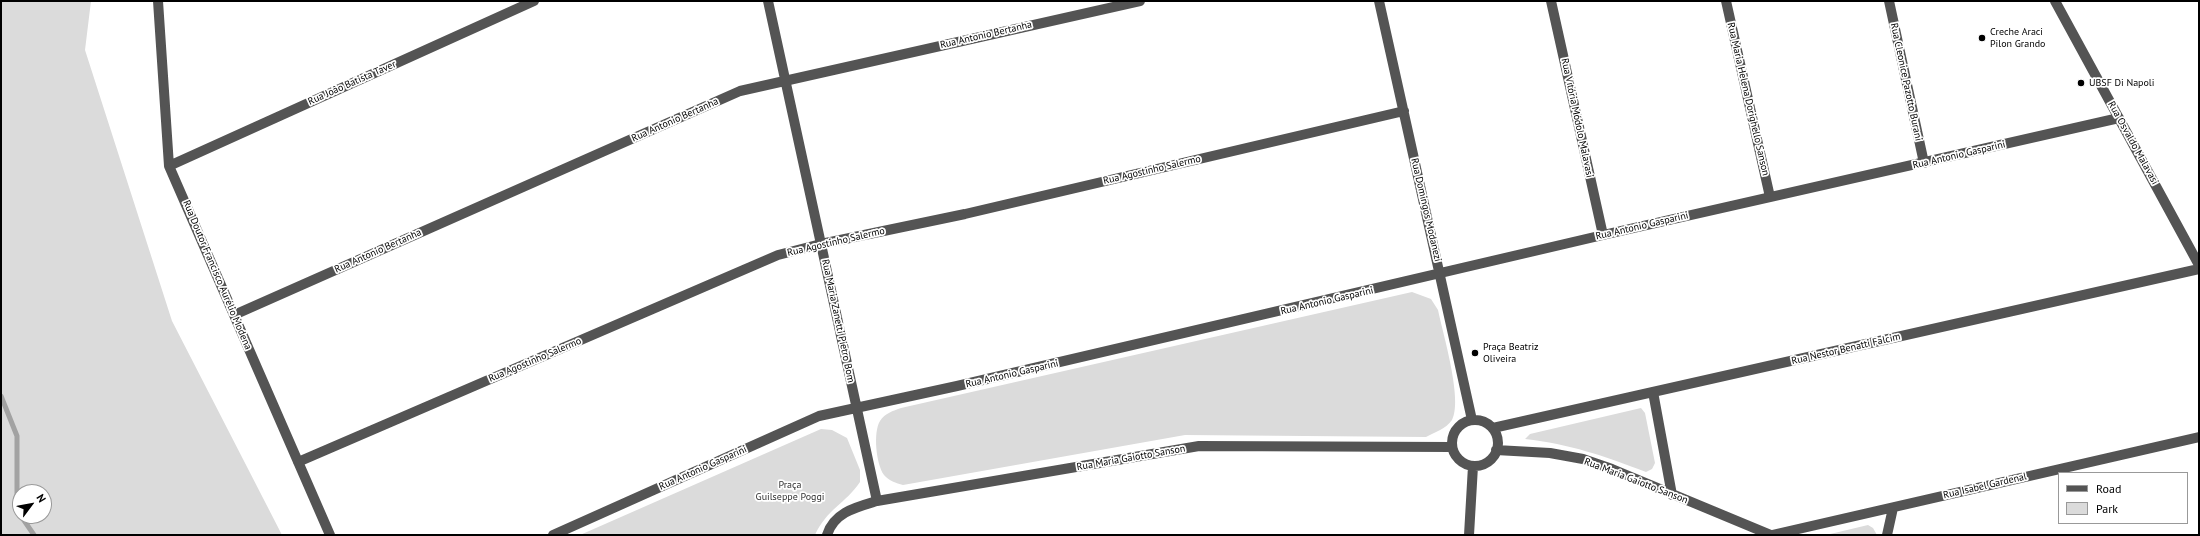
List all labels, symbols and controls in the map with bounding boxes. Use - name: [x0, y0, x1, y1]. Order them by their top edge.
- street label: Rua Antonio Bertanha: [939, 19, 1033, 51]
- street label: Rua Maria Helena Dorighello Sanson: [1725, 21, 1771, 177]
- street label: Rua Cleonice Pazotto Burani: [1888, 22, 1924, 142]
- place label: Creche Araci Pilon Grando: [1990, 26, 2045, 50]
- marker: Creche Araci Pilon Grando: [1977, 33, 1987, 43]
- street label: Rua Vitória Módolo Malavasi: [1558, 57, 1596, 179]
- street label: Rua João Batista Taver: [306, 58, 398, 108]
- place label: UBSF Di Napoli: [2089, 77, 2154, 89]
- marker: UBSF Di Napoli: [2076, 78, 2086, 88]
- street label: Rua Antonio Bertanha: [630, 95, 720, 145]
- street label: Rua Osvaldo Malavasi: [2105, 99, 2161, 187]
- street label: Rua Antonio Gasparini: [1911, 138, 2007, 172]
- street label: Rua Agostinho Salermo: [1102, 153, 1202, 187]
- street label: Rua Domingos Modanezi: [1408, 157, 1444, 263]
- street label: Rua Doutor Francisco Aurélio Modena: [180, 199, 254, 351]
- street label: Rua Antonio Gasparini: [1594, 209, 1690, 243]
- street label: Rua Agostinho Salermo: [786, 225, 886, 259]
- street label: Rua Antonio Bertanha: [333, 226, 423, 276]
- street label: Rua Maria Zanetti Pietro Bom: [819, 258, 857, 384]
- street label: Rua Antonio Gasparini: [1279, 284, 1375, 318]
- street label: Rua Nestor Benatti Falcim: [1790, 331, 1902, 367]
- street label: Rua Agostinho Salermo: [487, 335, 583, 385]
- place label: Praça Beatriz Oliveira: [1483, 341, 1539, 364]
- marker: Praça Beatriz Oliveira: [1470, 348, 1480, 358]
- street label: Rua Antonio Gasparini: [964, 357, 1060, 391]
- street label: Rua Antonio Gasparini: [657, 443, 749, 493]
- street label: Rua Maria Gaiotto Sanson: [1076, 443, 1186, 473]
- street label: Rua Maria Gaiotto Sanson: [1582, 456, 1690, 506]
- street label: Rua Isabel Gardenal: [1942, 471, 2028, 501]
- legend: [2058, 472, 2188, 524]
- park label: Praça Guilseppe Poggi: [756, 479, 824, 502]
- text: Road: [2096, 481, 2121, 496]
- north arrow: [12, 484, 52, 524]
- text: N: [33, 491, 49, 505]
- text: Park: [2096, 501, 2118, 516]

